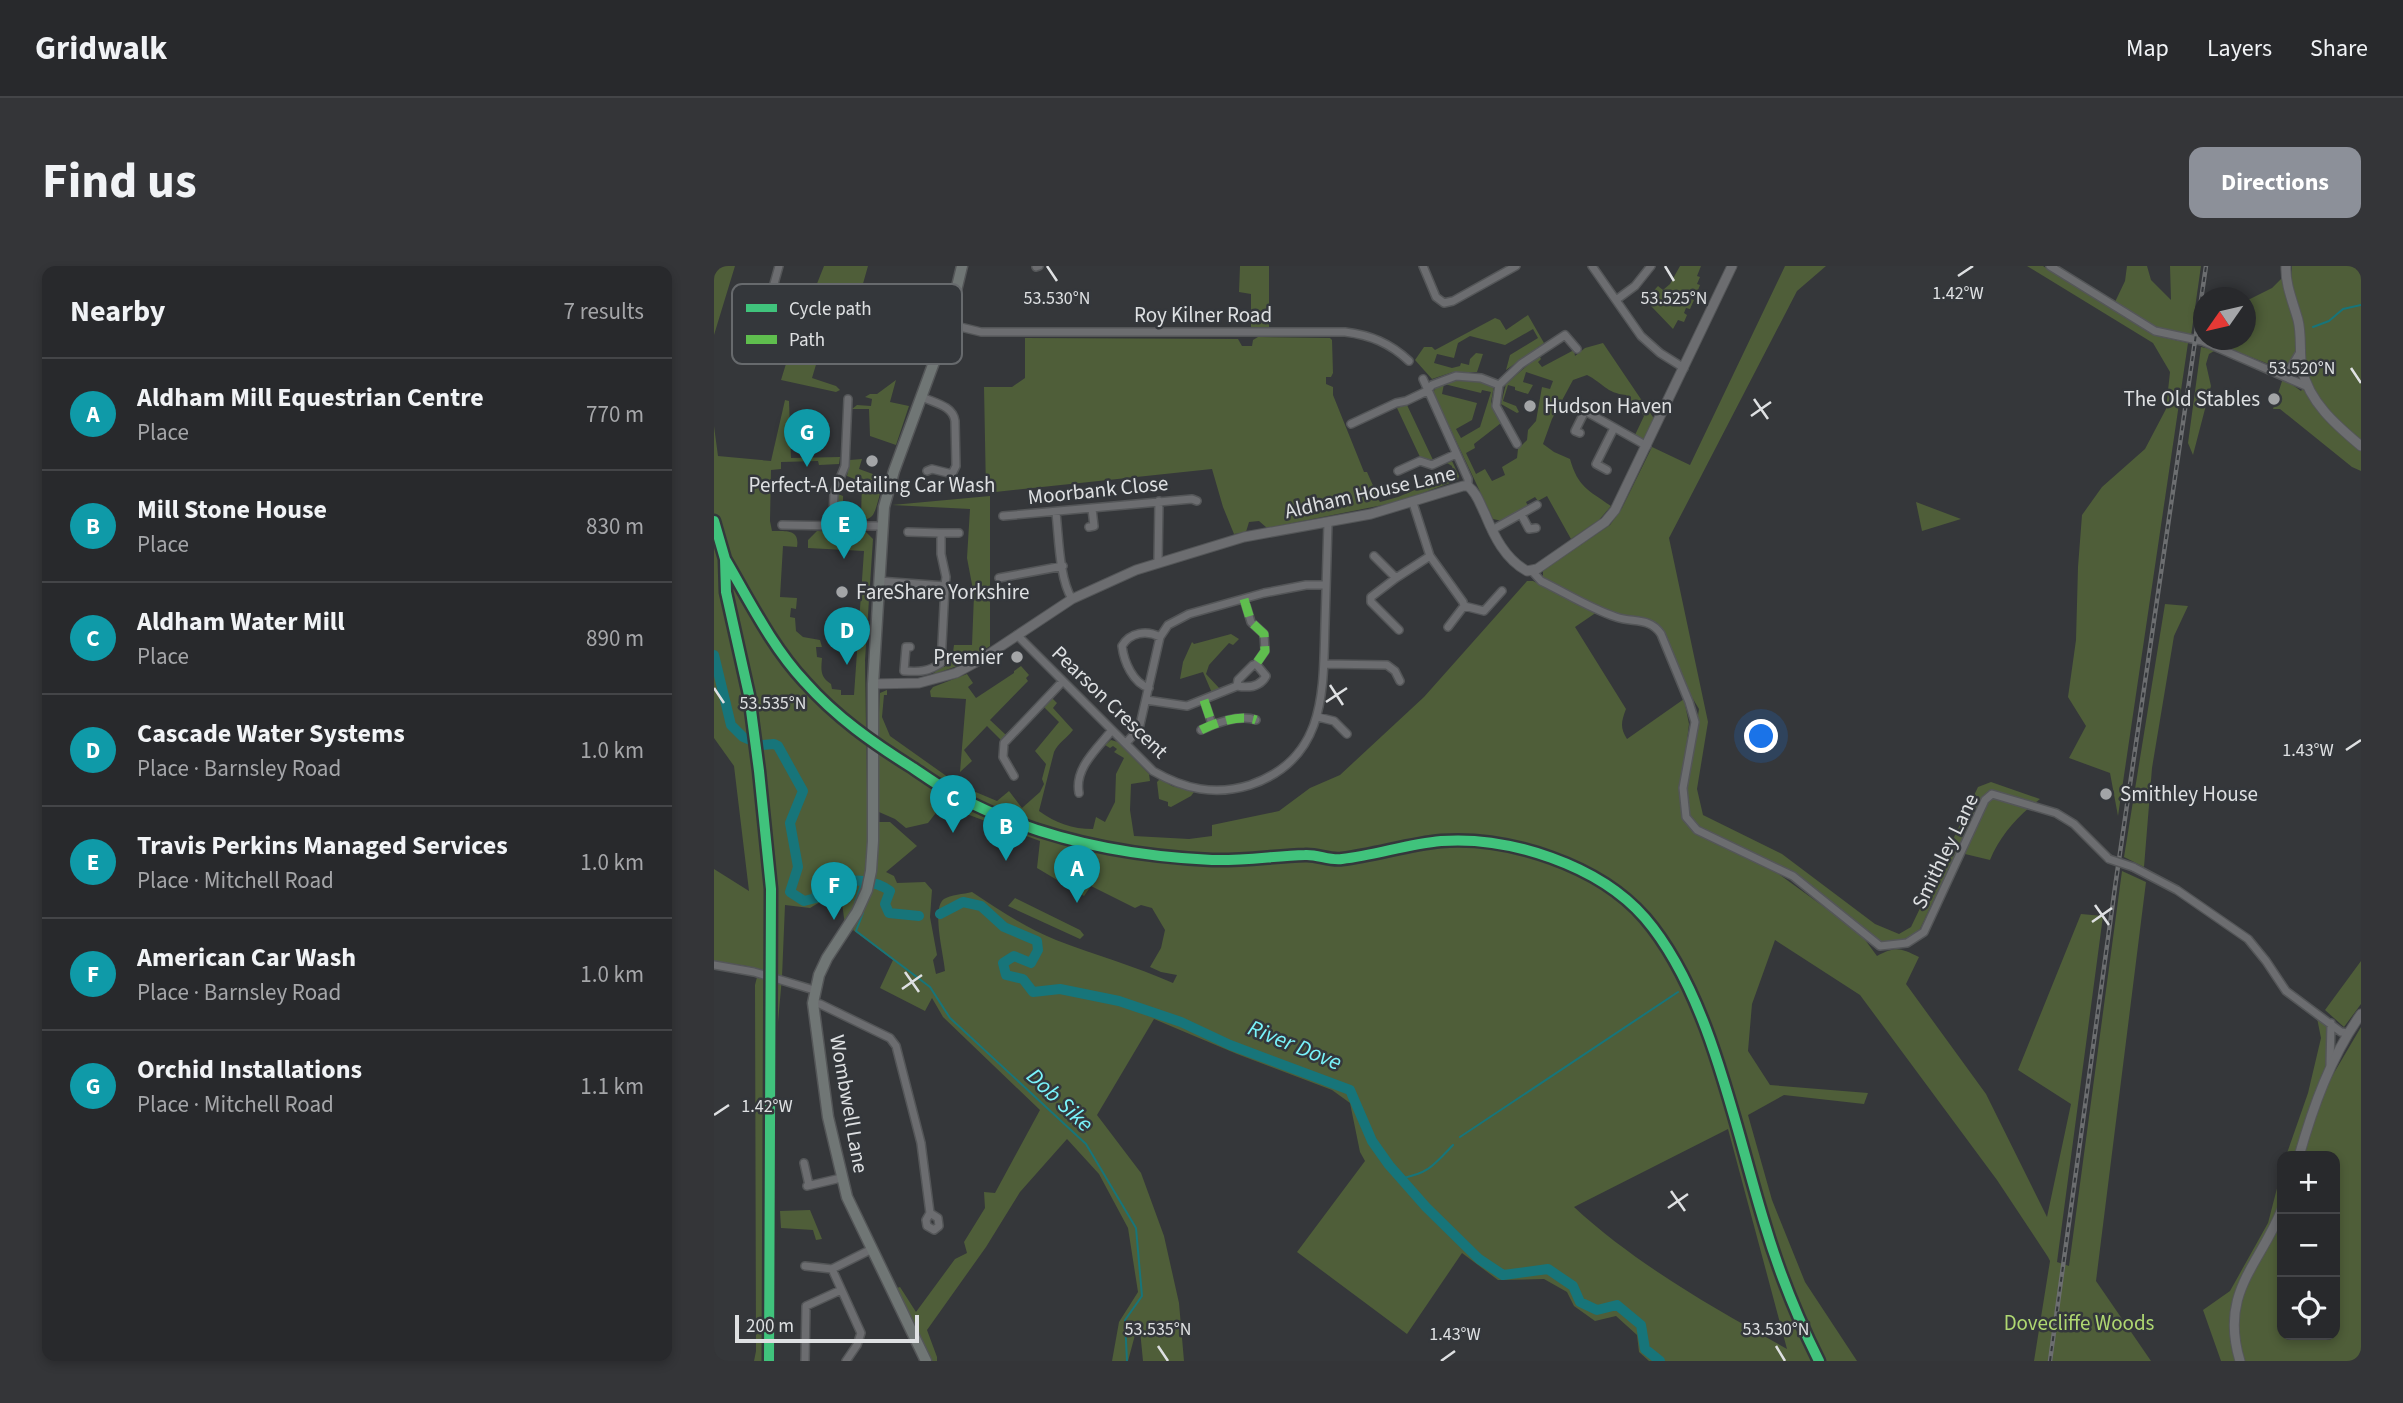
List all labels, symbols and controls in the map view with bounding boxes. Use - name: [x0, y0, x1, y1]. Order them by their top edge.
- text: Gridwalk: [35, 25, 167, 72]
- text: Map: [2126, 31, 2169, 66]
- text: Layers: [2207, 31, 2272, 66]
- text: Share: [2310, 31, 2368, 66]
- text: Find us: [42, 147, 197, 217]
- button: Directions: [2189, 147, 2361, 218]
- text: 1.42°W: [1932, 281, 1984, 306]
- legend: [732, 284, 962, 364]
- text: 53.530°N: [1024, 286, 1090, 311]
- text: 53.525°N: [1641, 286, 1707, 311]
- north arrow: [2193, 287, 2256, 350]
- text: Nearby: [70, 290, 165, 333]
- text: 7 results: [564, 295, 644, 328]
- text: Cycle path: [789, 296, 871, 323]
- street label: Roy Kilner Road: [1134, 300, 1272, 330]
- text: Path: [789, 327, 825, 354]
- text: 53.520°N: [2269, 356, 2335, 381]
- text: Aldham Mill Equestrian Centre: [137, 379, 484, 416]
- place label: The Old Stables: [2123, 384, 2260, 414]
- place label: Hudson Haven: [1544, 391, 1673, 421]
- marker: The Old Stables: [2266, 391, 2282, 407]
- text: A: [86, 398, 100, 431]
- text: 770 m: [586, 398, 644, 431]
- marker: Hudson Haven: [1522, 398, 1538, 414]
- pin: G: [784, 409, 830, 467]
- text: Place: [137, 416, 189, 449]
- marker: Perfect-A Detailing Car Wash: [864, 453, 880, 469]
- street label: Aldham House Lane: [1282, 458, 1458, 526]
- street label: Moorbank Close: [1026, 468, 1170, 512]
- place label: Perfect-A Detailing Car Wash: [749, 470, 995, 500]
- text: Mill Stone House: [137, 491, 327, 528]
- pin: E: [821, 501, 867, 559]
- text: B: [86, 510, 100, 543]
- text: 830 m: [586, 510, 644, 543]
- text: Place: [137, 528, 189, 561]
- place label: FareShare Yorkshire: [856, 577, 1029, 607]
- marker: FareShare Yorkshire: [834, 584, 850, 600]
- text: Aldham Water Mill: [137, 603, 345, 640]
- pin: D: [824, 607, 870, 665]
- text: C: [86, 622, 100, 655]
- text: 890 m: [586, 622, 644, 655]
- street label: Pearson Crescent: [1045, 639, 1175, 765]
- text: Place: [137, 640, 189, 673]
- place label: Premier: [933, 642, 1004, 672]
- marker: Premier: [1009, 649, 1025, 665]
- text: 53.535°N: [740, 691, 806, 716]
- text: Cascade Water Systems: [137, 715, 405, 752]
- your location: [1744, 719, 1778, 753]
- text: D: [86, 734, 100, 767]
- text: 1.0 km: [580, 734, 644, 767]
- text: 1.43°W: [2282, 738, 2334, 763]
- text: Place · Barnsley Road: [137, 752, 341, 785]
- pin: C: [930, 775, 976, 833]
- place label: Smithley House: [2120, 779, 2258, 809]
- marker: Smithley House: [2098, 786, 2114, 802]
- street label: Smithley Lane: [1904, 788, 1986, 914]
- pin: B: [983, 803, 1029, 861]
- text: Travis Perkins Managed Services: [137, 827, 508, 864]
- pin: A: [1054, 845, 1100, 903]
- text: E: [87, 846, 99, 879]
- text: 1.0 km: [580, 846, 644, 879]
- pin: F: [811, 862, 857, 920]
- text: Place · Mitchell Road: [137, 864, 334, 897]
- text: American Car Wash: [137, 939, 356, 976]
- text: F: [87, 958, 99, 991]
- text: 1.0 km: [580, 958, 644, 991]
- text: Place · Barnsley Road: [137, 976, 341, 1009]
- water label: River Dove: [1243, 1011, 1347, 1079]
- street label: Wombwell Lane: [822, 1033, 876, 1175]
- text: Orchid Installations: [137, 1051, 362, 1088]
- water label: Dob Sike: [1019, 1060, 1101, 1140]
- text: G: [86, 1070, 100, 1103]
- text: 1.1 km: [580, 1070, 644, 1103]
- text: Place · Mitchell Road: [137, 1088, 334, 1121]
- text: 1.42°W: [741, 1094, 793, 1119]
- map controls: [2277, 1151, 2340, 1340]
- button: +: [2277, 1151, 2340, 1214]
- button: −: [2277, 1214, 2340, 1277]
- button: locate: [2277, 1277, 2340, 1340]
- park label: Dovecliffe Woods: [2004, 1308, 2155, 1338]
- scale bar: [735, 1312, 919, 1344]
- text: 200 m: [746, 1313, 794, 1340]
- text: 53.535°N: [1125, 1317, 1191, 1342]
- text: 53.530°N: [1743, 1317, 1809, 1342]
- text: 1.43°W: [1429, 1322, 1481, 1347]

